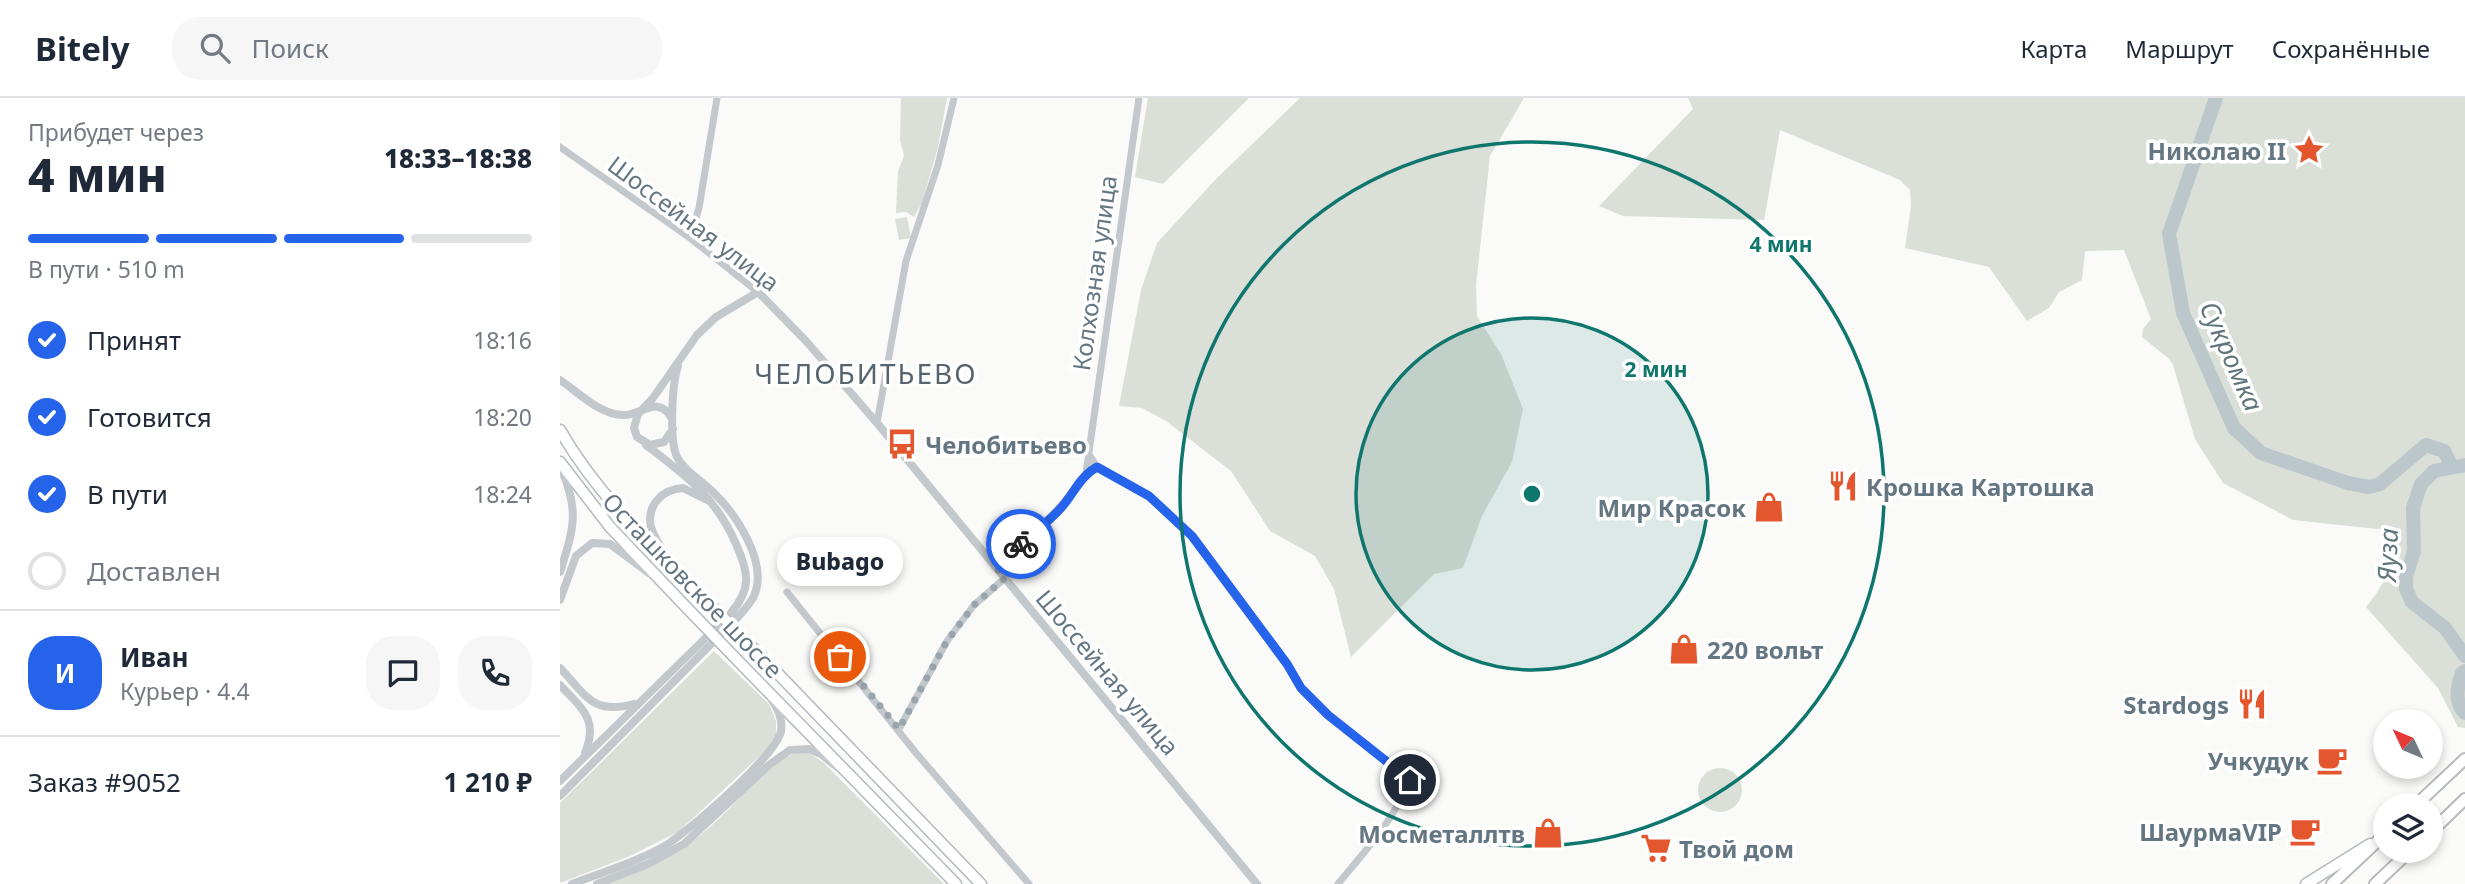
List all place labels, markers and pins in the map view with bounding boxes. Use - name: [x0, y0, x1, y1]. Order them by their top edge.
- place icon: Николаю II: [2292, 133, 2326, 167]
- place label: Николаю II: [2148, 134, 2286, 167]
- bus stop icon: Челобитьево: [885, 427, 919, 461]
- place label: Челобитьево: [925, 428, 1087, 461]
- restaurant icon: Крошка Картошка: [1826, 469, 1860, 503]
- place label: Крошка Картошка: [1866, 470, 2094, 503]
- centre of rings: [1520, 482, 1544, 506]
- shop icon: Мир Красок: [1752, 490, 1786, 524]
- place label: Мир Красок: [1598, 491, 1746, 524]
- callout: Bubago: [777, 538, 903, 587]
- pin: [810, 627, 870, 687]
- shop icon: 220 вольт: [1667, 632, 1701, 666]
- place label: 220 вольт: [1707, 633, 1823, 666]
- restaurant icon: Stardogs: [2235, 687, 2269, 721]
- place label: Stardogs: [2123, 688, 2229, 721]
- cafe icon: Учкудук: [2315, 743, 2349, 777]
- place label: Учкудук: [2208, 744, 2309, 777]
- pin: [1380, 750, 1440, 810]
- cafe icon: ШаурмаVIP: [2288, 814, 2322, 848]
- place label: ШаурмаVIP: [2139, 815, 2282, 848]
- shop icon: Мосметаллтв: [1531, 816, 1565, 850]
- place label: Мосметаллтв: [1358, 817, 1525, 850]
- supermarket icon: Твой дом: [1639, 831, 1673, 865]
- place label: Твой дом: [1679, 832, 1794, 865]

